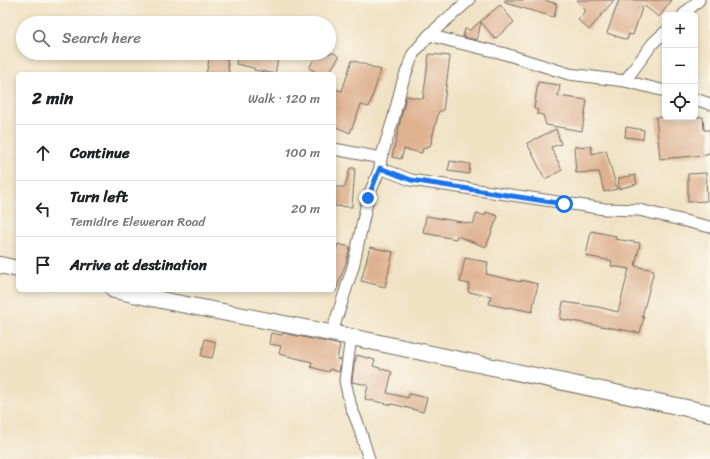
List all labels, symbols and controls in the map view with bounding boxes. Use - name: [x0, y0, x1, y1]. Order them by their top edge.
- map controls: [662, 12, 698, 120]
- button: +: [662, 12, 698, 48]
- search box: [16, 16, 336, 60]
- text: Search here: [62, 25, 141, 51]
- icon: search: [30, 27, 52, 49]
- button: −: [662, 48, 698, 84]
- text: 2 min: [32, 83, 73, 113]
- button: locate: [662, 84, 698, 120]
- text: Walk · 120 m: [248, 87, 320, 110]
- text: Continue: [70, 140, 130, 166]
- text: 100 m: [285, 141, 320, 164]
- icon: ahead: [32, 142, 54, 164]
- text: Turn left: [70, 184, 128, 210]
- route end: [359, 189, 377, 207]
- route start: [555, 195, 573, 213]
- text: 20 m: [291, 197, 320, 220]
- icon: left: [32, 198, 54, 220]
- text: Temidire Eleweran Road: [70, 210, 205, 233]
- text: Arrive at destination: [70, 252, 207, 278]
- icon: arrive: [32, 254, 54, 276]

